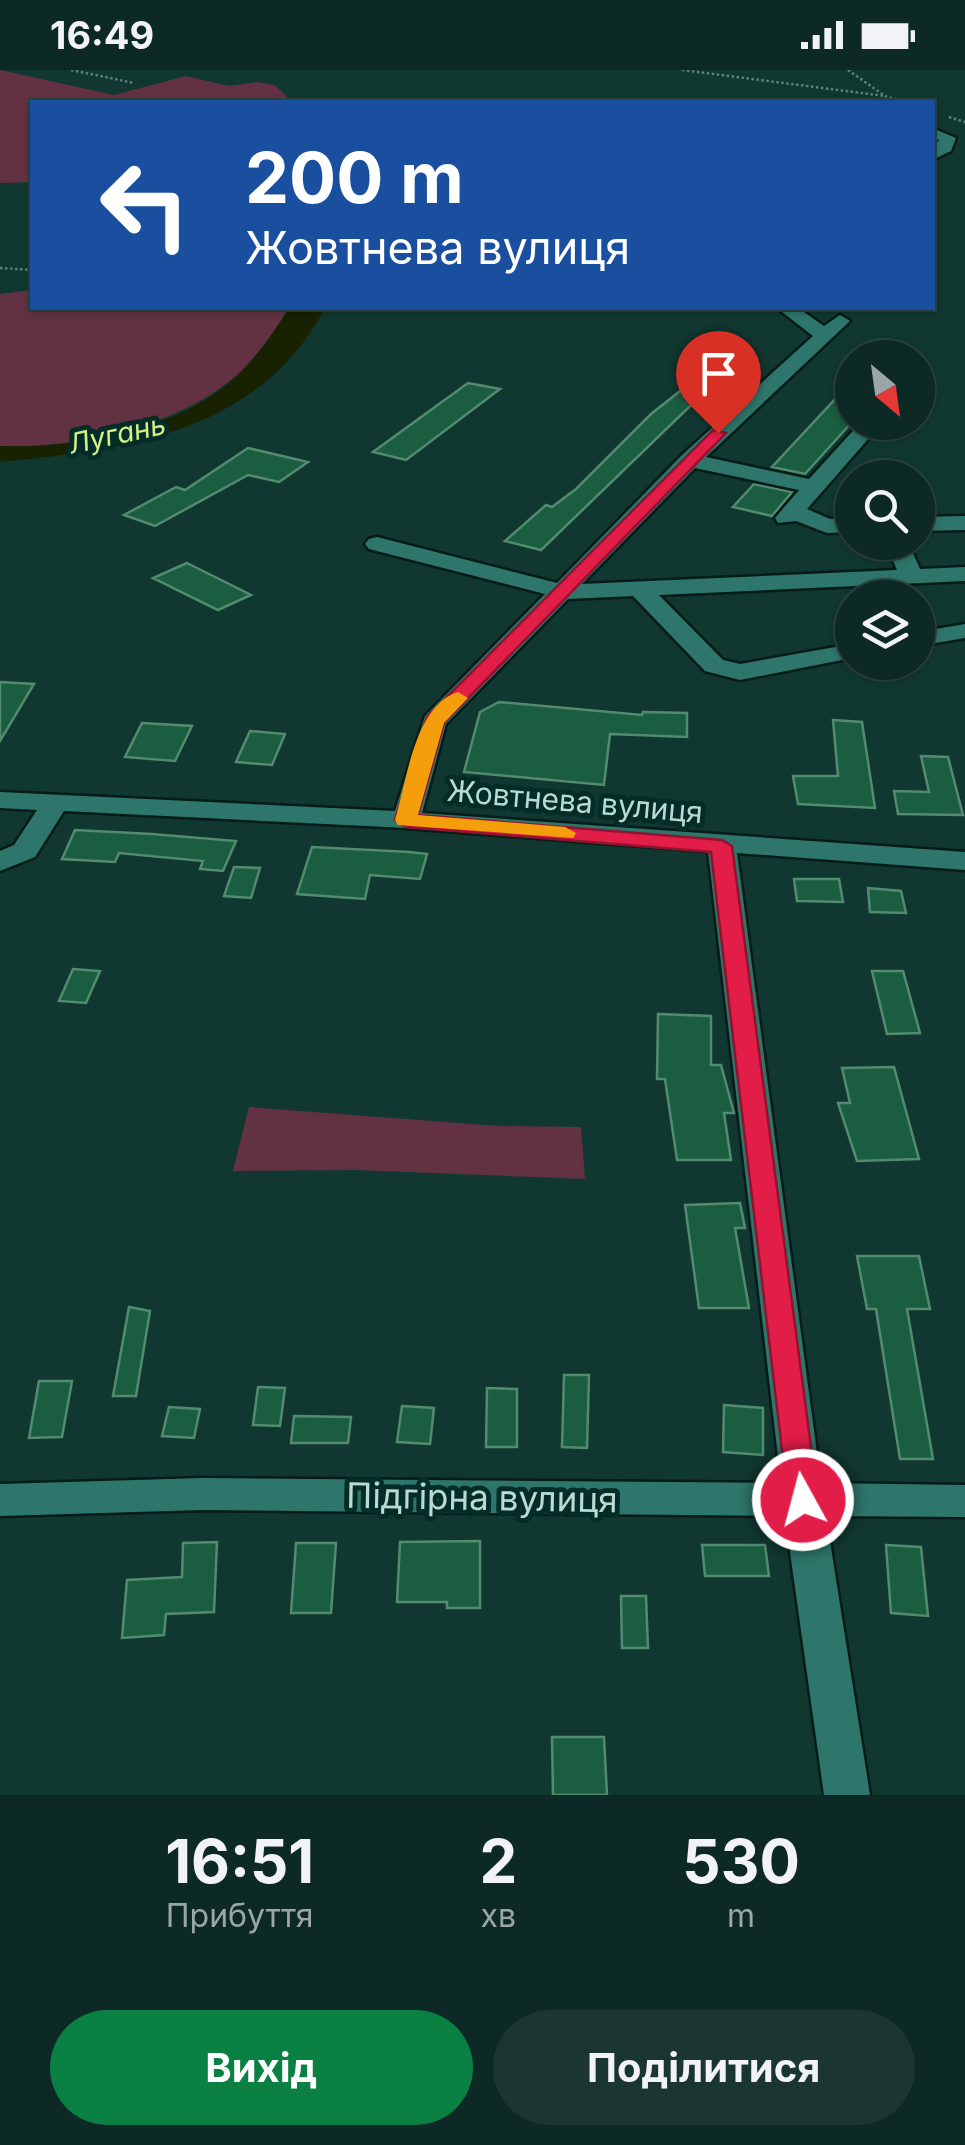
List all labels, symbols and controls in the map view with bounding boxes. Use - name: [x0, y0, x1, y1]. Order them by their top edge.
- text: 16:49: [50, 12, 154, 58]
- text: 200 m: [245, 135, 464, 220]
- icon: left: [80, 140, 210, 270]
- text: Жовтнева вулиця: [245, 220, 630, 275]
- pin: [676, 331, 761, 434]
- north arrow: [835, 340, 935, 440]
- map controls: [835, 340, 935, 680]
- icon: arrive: [691, 346, 746, 401]
- water label: Лугань: [65, 407, 169, 461]
- button: search: [835, 460, 935, 560]
- button: layers: [835, 580, 935, 680]
- street label: Жовтнева вулиця: [446, 772, 704, 830]
- position arrow: [751, 1448, 855, 1552]
- street label: Підгірна вулиця: [346, 1474, 618, 1520]
- text: 16:51: [165, 1825, 314, 1897]
- text: 2: [479, 1825, 517, 1897]
- text: 530: [682, 1825, 800, 1897]
- text: Прибуття: [166, 1896, 314, 1935]
- text: хв: [481, 1896, 516, 1935]
- text: m: [727, 1896, 755, 1935]
- button: Вихід: [50, 2010, 473, 2125]
- button: Поділитися: [493, 2010, 915, 2125]

